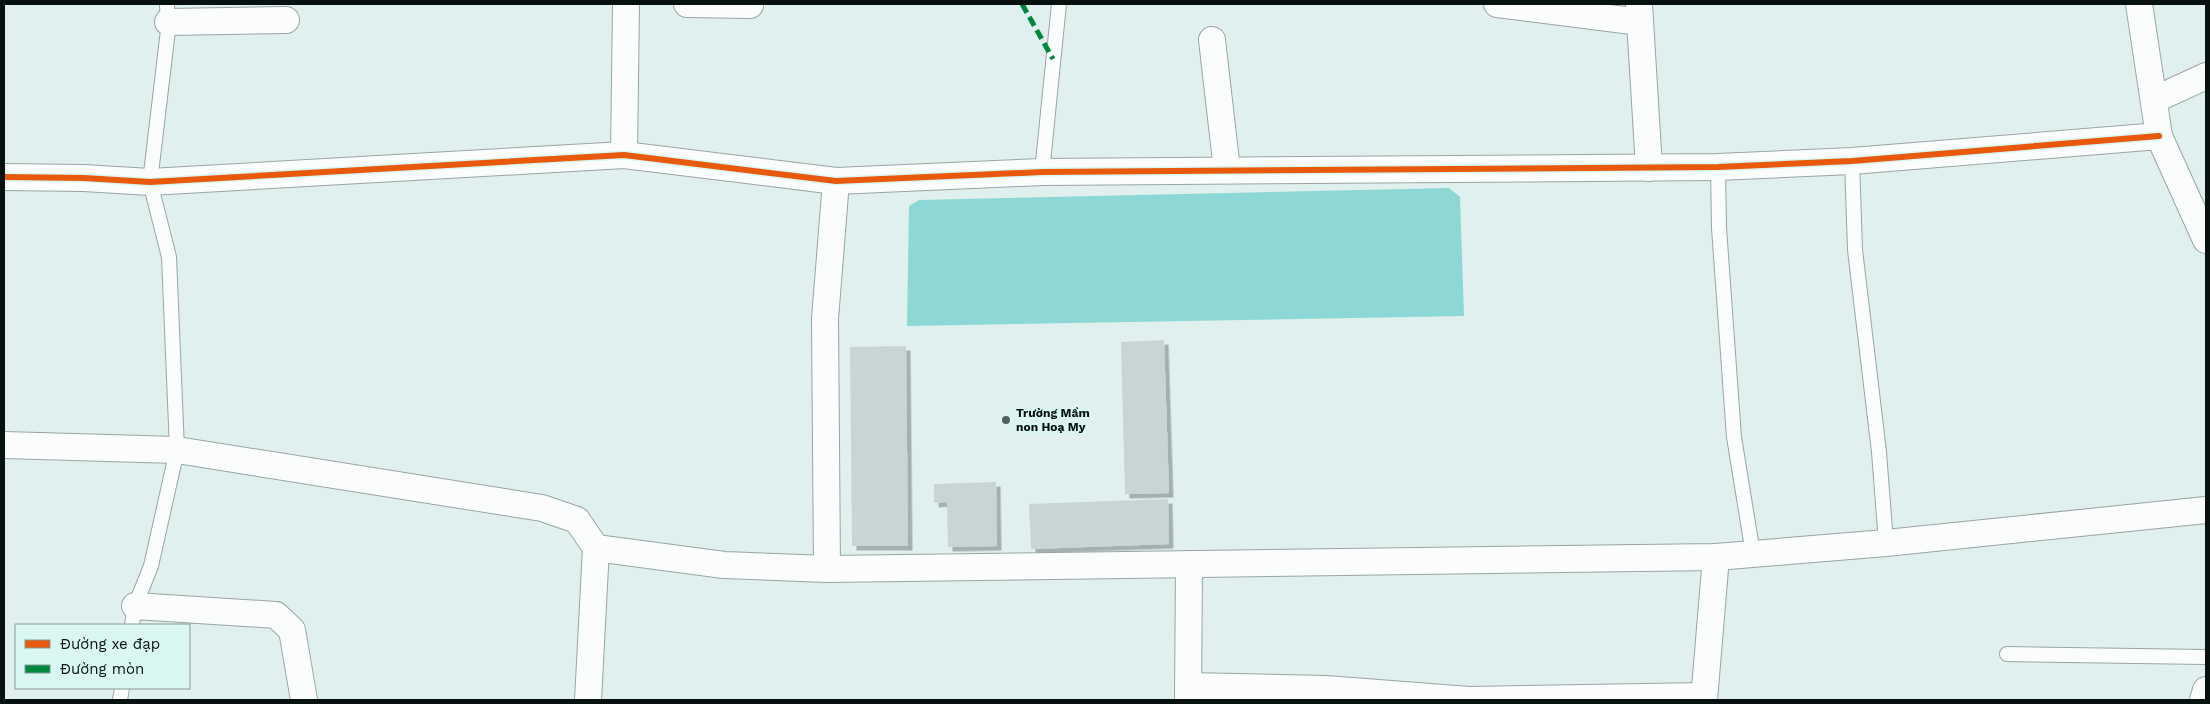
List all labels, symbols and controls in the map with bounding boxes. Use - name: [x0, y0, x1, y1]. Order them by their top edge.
- place label: Trường Mầm non Hoạ My: [1016, 406, 1090, 434]
- marker: Trường Mầm non Hoạ My: [1000, 414, 1012, 426]
- legend: [15, 624, 190, 689]
- text: Đường xe đạp: [60, 635, 160, 653]
- text: Đường mòn: [60, 660, 144, 678]

